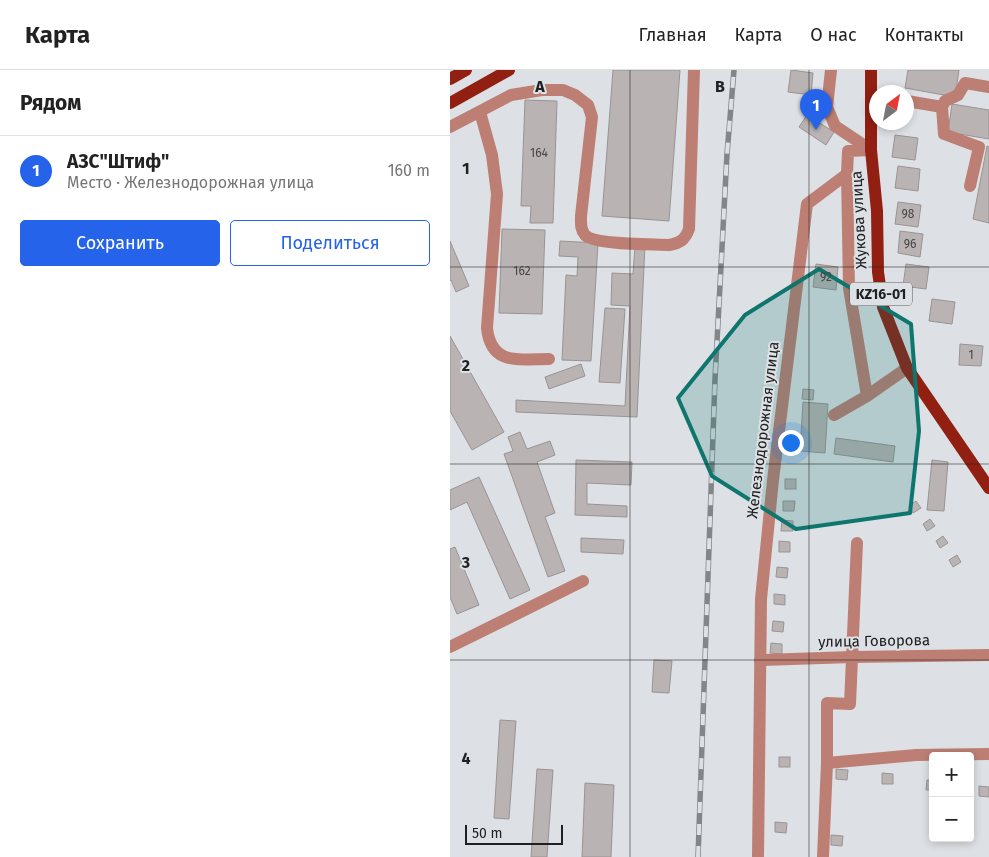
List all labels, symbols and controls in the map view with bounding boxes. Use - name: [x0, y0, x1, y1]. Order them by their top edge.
- text: Карта: [25, 21, 90, 49]
- text: Главная: [639, 24, 707, 46]
- text: Карта: [735, 24, 782, 46]
- text: О нас: [810, 24, 857, 46]
- text: Контакты: [885, 24, 964, 46]
- text: A: [534, 77, 545, 96]
- text: B: [715, 77, 725, 96]
- north arrow: [869, 85, 914, 130]
- pin: 1: [800, 89, 832, 130]
- text: Рядом: [20, 90, 81, 116]
- house number: 164: [530, 146, 549, 160]
- text: АЗС"Штиф": [67, 150, 169, 173]
- text: 1: [462, 159, 470, 178]
- text: 1: [32, 161, 40, 180]
- text: 160 m: [388, 161, 430, 180]
- street label: Жукова улица: [847, 170, 871, 270]
- text: Место · Железнодорожная улица: [67, 173, 314, 192]
- house number: 98: [902, 207, 915, 221]
- button: Сохранить: [20, 220, 220, 266]
- button: Поделиться: [230, 220, 430, 266]
- house number: 96: [904, 237, 916, 251]
- house number: 162: [513, 264, 531, 278]
- house number: 92: [820, 270, 832, 284]
- road number: KZ16-01: [850, 282, 912, 305]
- street label: Железнодорожная улица: [743, 341, 783, 519]
- house number: 1: [968, 348, 974, 362]
- text: 2: [462, 356, 470, 375]
- your location: [778, 430, 804, 456]
- text: 3: [461, 553, 470, 572]
- street label: улица Говорова: [818, 631, 930, 651]
- text: 4: [461, 749, 471, 768]
- map controls: [929, 752, 974, 842]
- button: +: [929, 752, 974, 797]
- button: −: [929, 797, 974, 842]
- scale bar: [465, 822, 562, 845]
- text: 50 m: [472, 825, 503, 842]

